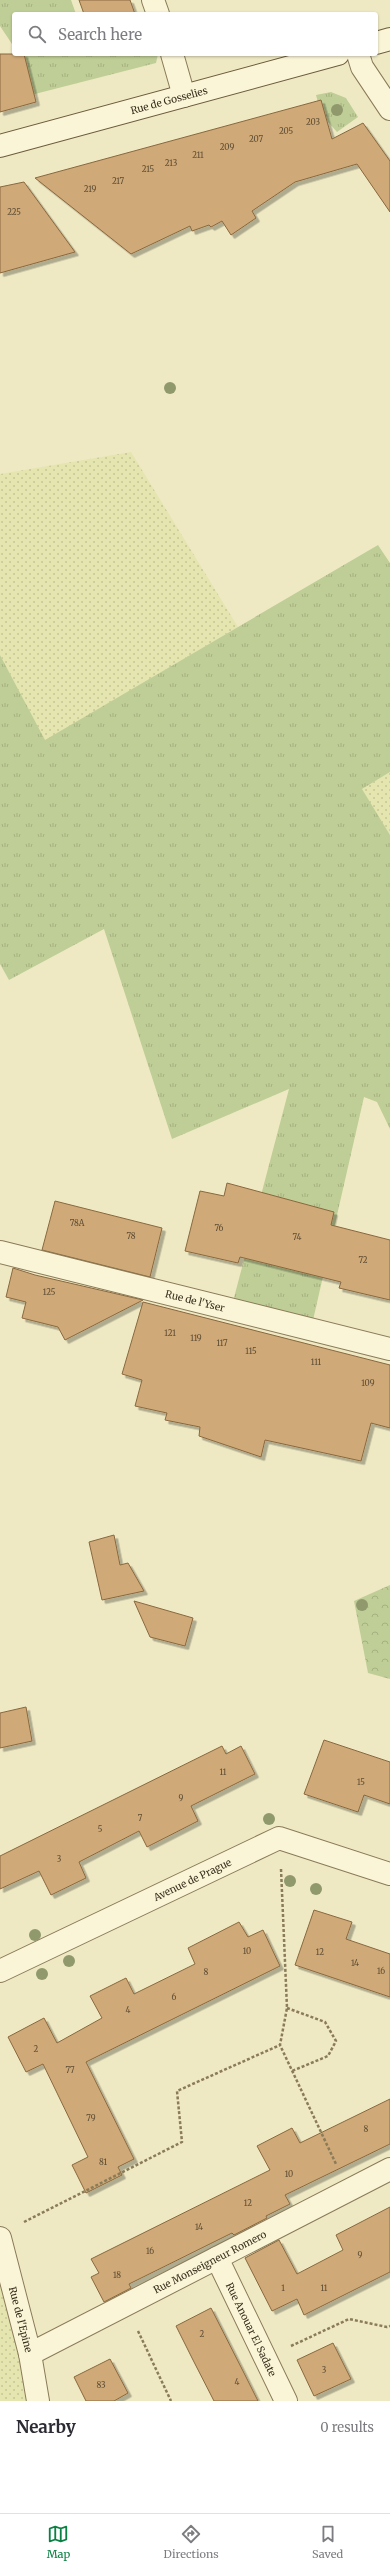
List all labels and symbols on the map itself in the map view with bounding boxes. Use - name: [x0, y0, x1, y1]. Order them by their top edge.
- street label: Rue de Gosselies: [129, 83, 209, 117]
- house number: 203: [306, 117, 320, 127]
- house number: 205: [279, 126, 293, 136]
- house number: 207: [249, 134, 263, 144]
- house number: 209: [220, 142, 234, 152]
- house number: 211: [192, 150, 204, 160]
- house number: 213: [165, 158, 178, 168]
- house number: 215: [142, 164, 155, 174]
- house number: 217: [112, 176, 125, 186]
- house number: 219: [84, 184, 96, 194]
- house number: 225: [7, 207, 21, 217]
- house number: 78A: [70, 1218, 85, 1228]
- house number: 76: [215, 1223, 224, 1233]
- house number: 78: [126, 1231, 136, 1241]
- house number: 74: [293, 1232, 301, 1242]
- house number: 72: [358, 1255, 368, 1265]
- house number: 125: [43, 1287, 56, 1297]
- street label: Rue de l'Yser: [164, 1287, 227, 1314]
- house number: 121: [164, 1328, 176, 1338]
- house number: 119: [190, 1333, 202, 1343]
- house number: 117: [216, 1338, 228, 1348]
- house number: 115: [245, 1346, 257, 1356]
- house number: 111: [311, 1357, 322, 1367]
- house number: 109: [361, 1378, 375, 1388]
- house number: 11: [220, 1767, 227, 1777]
- house number: 15: [357, 1777, 365, 1787]
- house number: 9: [179, 1793, 184, 1803]
- house number: 7: [138, 1813, 143, 1823]
- house number: 5: [98, 1824, 103, 1834]
- house number: 3: [57, 1854, 62, 1864]
- street label: Avenue de Prague: [150, 1855, 233, 1904]
- house number: 10: [243, 1946, 251, 1956]
- house number: 12: [316, 1947, 324, 1957]
- house number: 14: [351, 1958, 359, 1968]
- house number: 16: [377, 1966, 385, 1976]
- house number: 8: [204, 1967, 209, 1977]
- house number: 6: [172, 1992, 177, 2002]
- house number: 4: [126, 2005, 131, 2015]
- house number: 2: [34, 2044, 39, 2054]
- house number: 77: [65, 2065, 75, 2075]
- house number: 79: [86, 2113, 96, 2123]
- house number: 8: [364, 2124, 369, 2134]
- house number: 81: [99, 2157, 107, 2167]
- house number: 10: [285, 2169, 293, 2179]
- house number: 12: [244, 2198, 252, 2208]
- house number: 14: [195, 2222, 203, 2232]
- street label: Rue Monseigneur Romero: [151, 2227, 269, 2296]
- house number: 16: [146, 2246, 154, 2256]
- house number: 9: [358, 2250, 363, 2260]
- house number: 18: [113, 2270, 121, 2280]
- street label: Rue Anouar El Sadate: [223, 2280, 279, 2378]
- house number: 1: [281, 2283, 285, 2293]
- house number: 11: [321, 2283, 328, 2293]
- street label: Rue de l'Epine: [6, 2285, 36, 2354]
- house number: 2: [200, 2329, 205, 2339]
- house number: 3: [322, 2365, 327, 2375]
- house number: 4: [235, 2377, 240, 2387]
- house number: 83: [96, 2380, 106, 2390]

